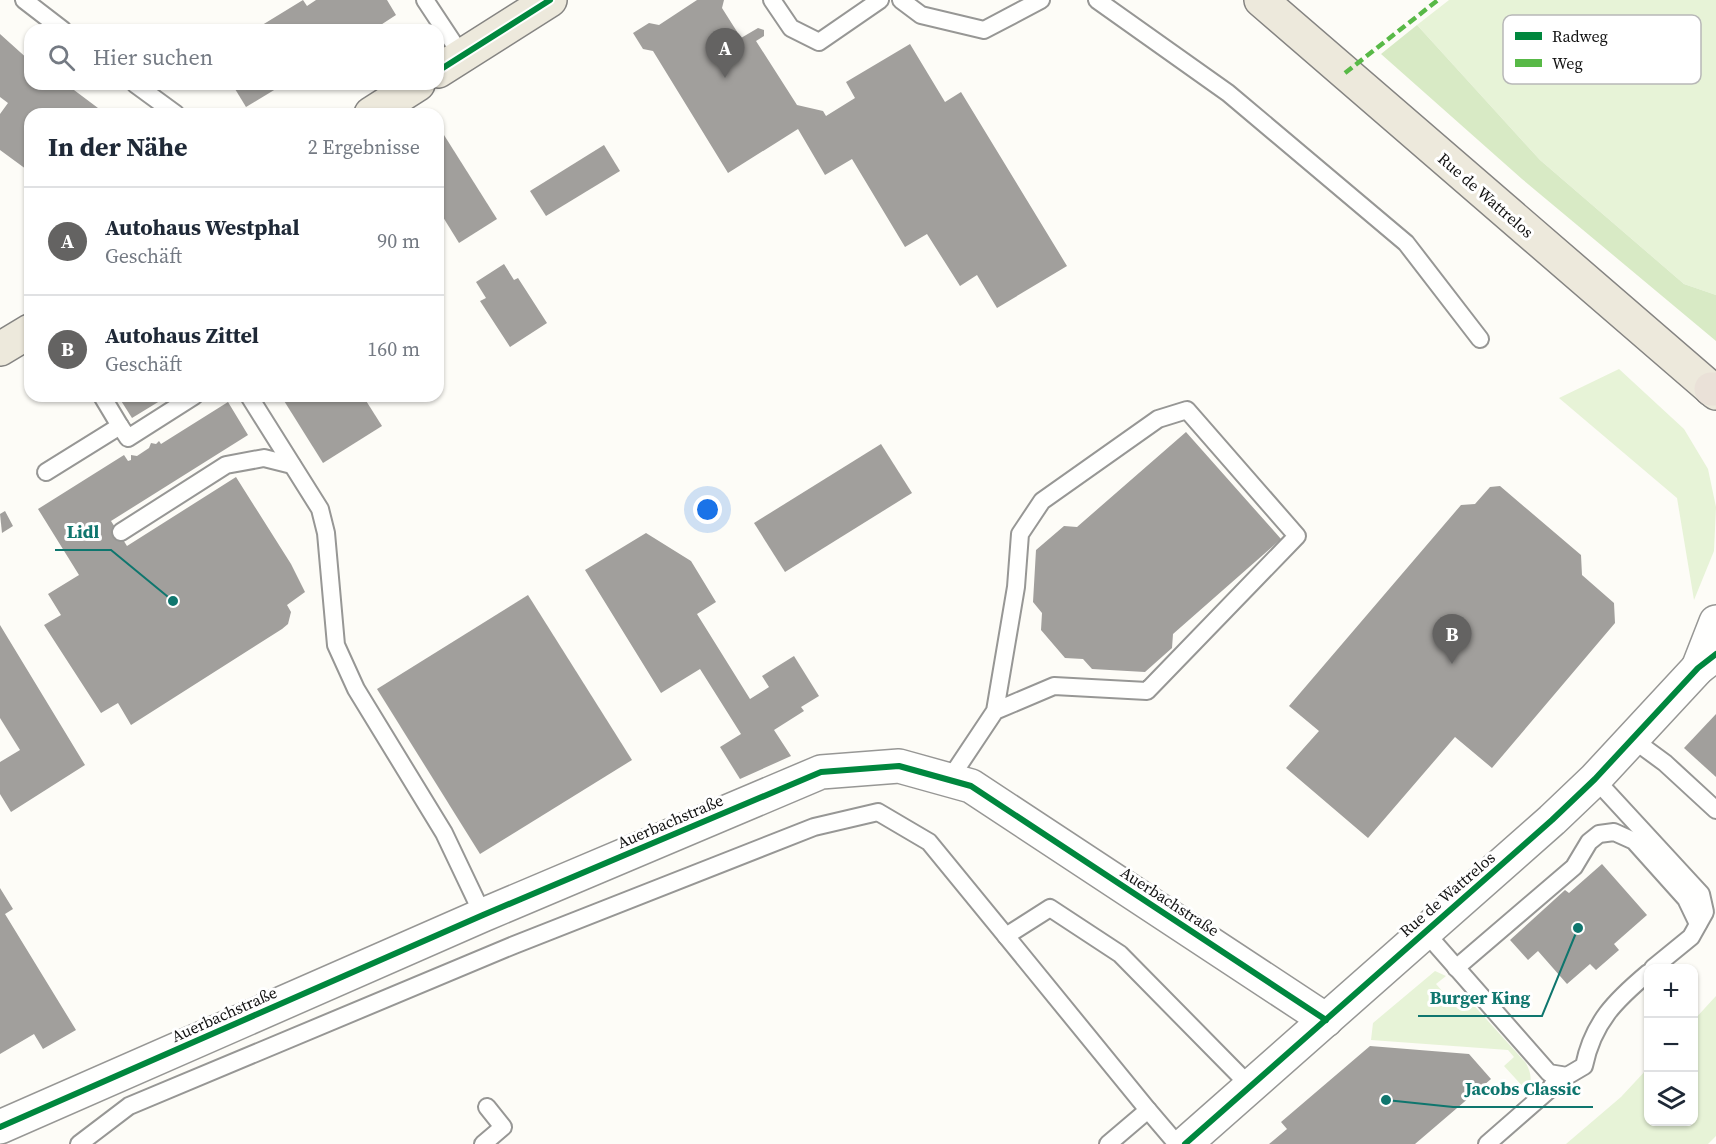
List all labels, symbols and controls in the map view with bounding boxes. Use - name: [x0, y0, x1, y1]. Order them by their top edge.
- legend: [1503, 15, 1701, 84]
- search box: [24, 24, 444, 90]
- text: Radweg: [1552, 25, 1608, 47]
- pin: A: [706, 28, 744, 78]
- icon: search: [45, 41, 78, 74]
- text: Hier suchen: [93, 42, 213, 72]
- text: Weg: [1552, 52, 1583, 74]
- text: In der Nähe: [48, 129, 188, 165]
- text: 2 Ergebnisse: [308, 133, 420, 161]
- street label: Rue de Wattrelos: [1434, 147, 1538, 243]
- text: Autohaus Westphal: [105, 212, 300, 242]
- text: A: [61, 227, 74, 255]
- text: 90 m: [377, 227, 420, 255]
- text: Geschäft: [105, 242, 182, 270]
- text: Autohaus Zittel: [105, 320, 259, 350]
- text: B: [61, 335, 74, 363]
- text: 160 m: [367, 335, 420, 363]
- text: Geschäft: [105, 350, 182, 378]
- your location: [693, 495, 722, 524]
- callout: Lidl: [55, 514, 111, 550]
- text: Lidl: [67, 519, 99, 544]
- pin: B: [1432, 614, 1472, 664]
- street label: Auerbachstraße: [614, 789, 726, 853]
- street label: Rue de Wattrelos: [1395, 846, 1499, 942]
- street label: Auerbachstraße: [1116, 861, 1224, 941]
- map controls: [1644, 964, 1698, 1126]
- button: +: [1644, 964, 1698, 1018]
- callout: Burger King: [1418, 980, 1542, 1016]
- street label: Auerbachstraße: [168, 981, 280, 1047]
- text: Burger King: [1430, 985, 1531, 1010]
- button: −: [1644, 1018, 1698, 1072]
- callout: Jacobs Classic: [1453, 1071, 1593, 1107]
- button: layers: [1644, 1072, 1698, 1126]
- text: Jacobs Classic: [1464, 1076, 1581, 1101]

